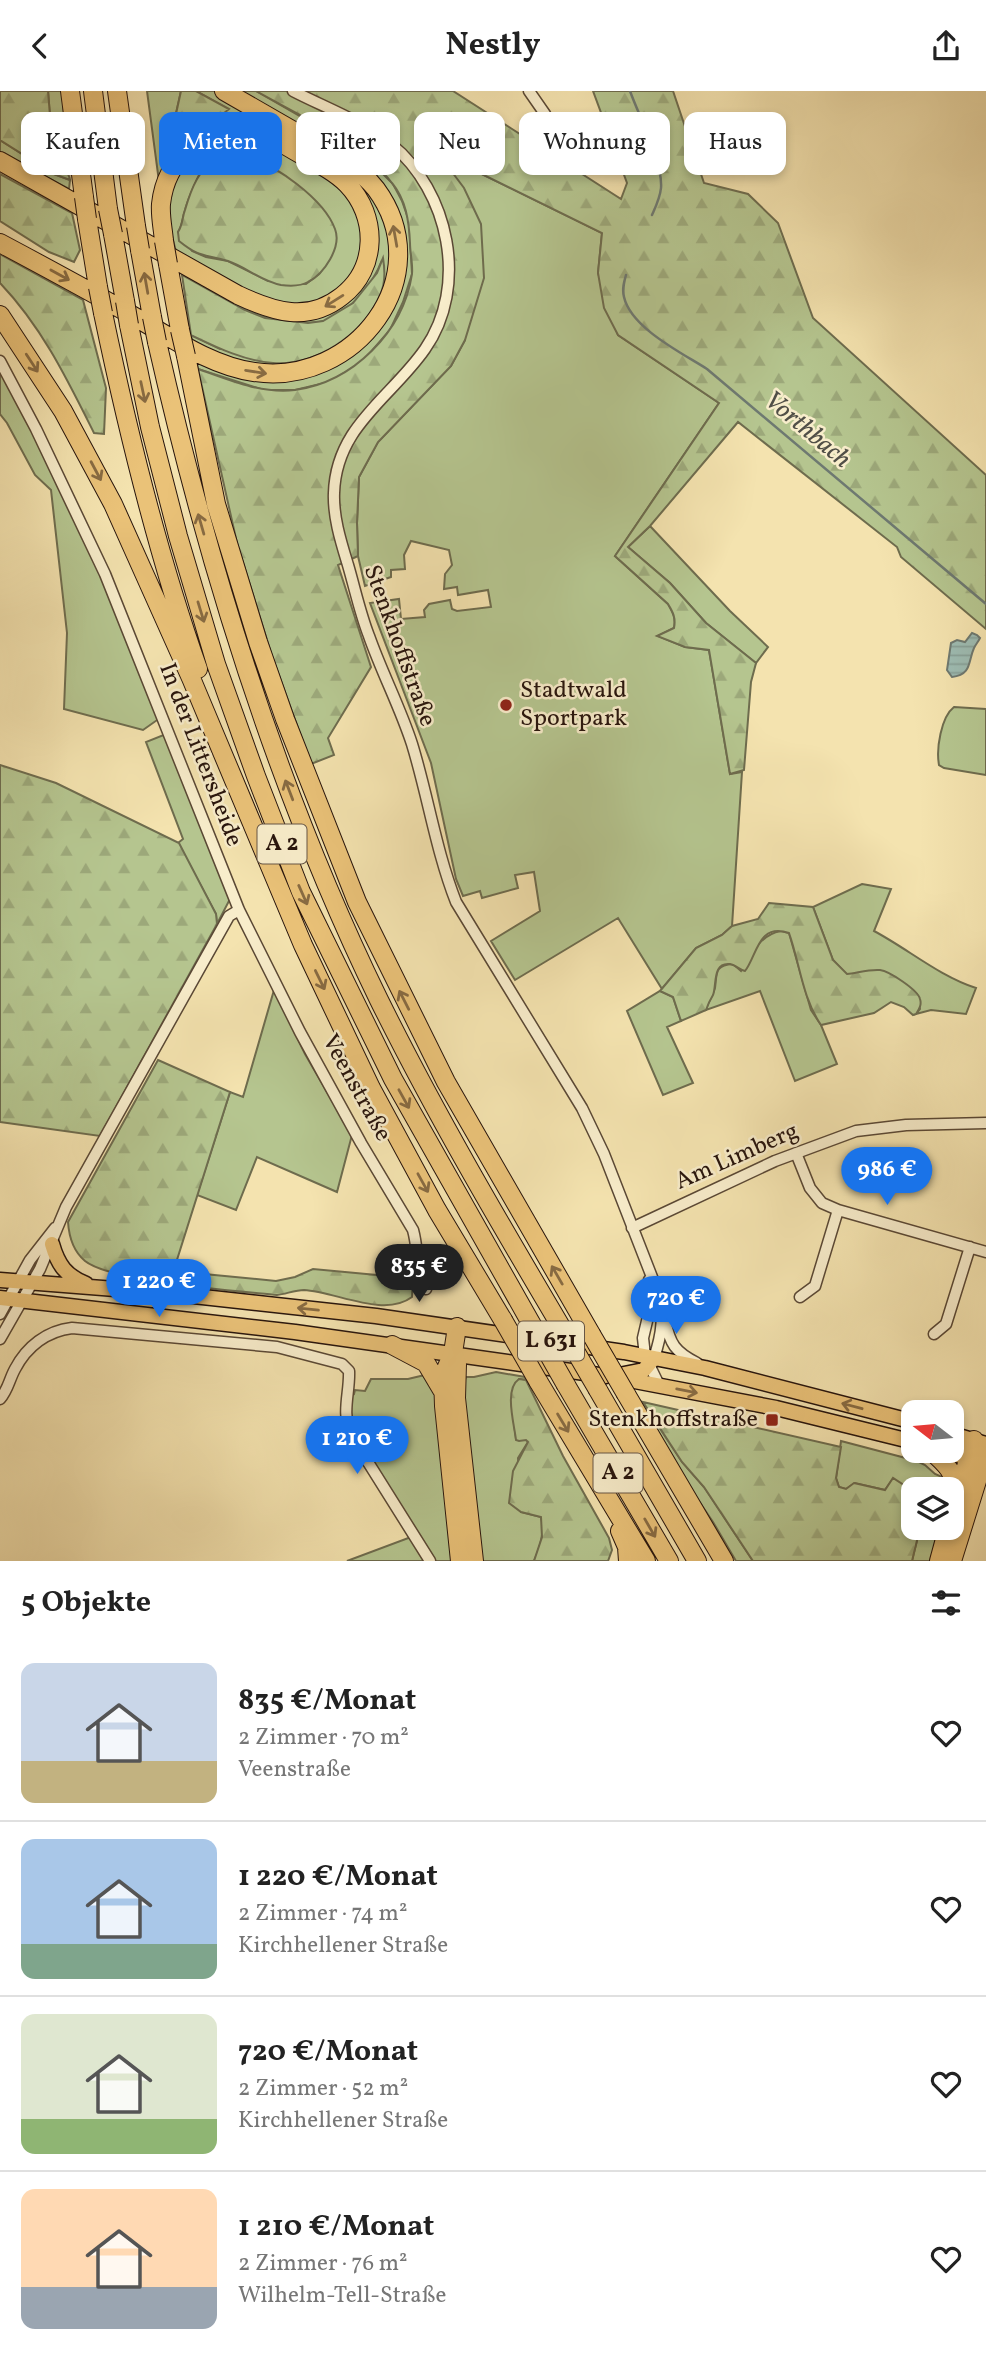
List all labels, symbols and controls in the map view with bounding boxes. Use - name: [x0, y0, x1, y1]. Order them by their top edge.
- text: Nestly: [446, 24, 540, 68]
- icon: back: [21, 27, 59, 65]
- icon: share: [927, 27, 965, 65]
- chip: Kaufen: [21, 112, 145, 175]
- chip: Mieten: [159, 112, 282, 175]
- chip: Filter: [296, 112, 400, 175]
- chip: Neu: [414, 112, 505, 175]
- chip: Wohnung: [519, 112, 670, 175]
- chip: Haus: [684, 112, 786, 175]
- one-way arrow: [388, 225, 402, 248]
- one-way arrow: [50, 268, 70, 282]
- one-way arrow: [139, 272, 152, 295]
- one-way arrow: [324, 295, 344, 309]
- one-way arrow: [25, 352, 39, 372]
- one-way arrow: [244, 366, 267, 379]
- one-way arrow: [137, 380, 151, 403]
- water label: Vorthbach: [756, 383, 858, 477]
- one-way arrow: [89, 461, 103, 481]
- one-way arrow: [194, 514, 207, 536]
- street label: Stenkhoffstraße: [354, 560, 444, 732]
- one-way arrow: [195, 601, 208, 623]
- street label: In der Littersheide: [149, 658, 251, 852]
- place label: Stadtwald Sportpark: [520, 674, 627, 736]
- marker: Stadtwald Sportpark: [498, 697, 514, 713]
- one-way arrow: [282, 779, 295, 801]
- road number: A 2: [258, 825, 306, 863]
- one-way arrow: [297, 884, 310, 905]
- one-way arrow: [314, 969, 327, 990]
- one-way arrow: [397, 990, 411, 1010]
- street label: Veenstraße: [313, 1028, 399, 1148]
- one-way arrow: [397, 1088, 411, 1108]
- street label: Am Limberg: [670, 1115, 804, 1199]
- pin: 986 €: [838, 1147, 936, 1207]
- text: 986 €: [857, 1154, 917, 1186]
- one-way arrow: [417, 1172, 430, 1193]
- pin: 835 €: [370, 1245, 468, 1304]
- text: 835 €: [391, 1251, 447, 1283]
- pin: 1 220 €: [94, 1259, 224, 1319]
- text: 1 220 €: [122, 1266, 196, 1298]
- one-way arrow: [550, 1266, 564, 1286]
- pin: 720 €: [627, 1277, 725, 1336]
- text: 720 €: [647, 1283, 705, 1315]
- one-way arrow: [297, 1302, 320, 1315]
- road number: L 631: [518, 1322, 584, 1361]
- one-way arrow: [675, 1384, 698, 1398]
- one-way arrow: [841, 1398, 863, 1411]
- north arrow: [901, 1400, 964, 1463]
- map controls: [901, 1400, 964, 1540]
- place label: Stenkhoffstraße: [588, 1403, 758, 1437]
- one-way arrow: [557, 1412, 571, 1432]
- marker: Stenkhoffstraße: [764, 1412, 780, 1428]
- pin: 1 210 €: [292, 1417, 422, 1476]
- text: 1 210 €: [322, 1423, 392, 1455]
- road number: A 2: [594, 1453, 642, 1492]
- button: layers: [901, 1477, 964, 1540]
- one-way arrow: [643, 1518, 657, 1538]
- text: 5 Objekte: [21, 1582, 151, 1624]
- icon: filters: [927, 1584, 965, 1622]
- text: 835 €/Monat: [238, 1680, 416, 1722]
- icon: home: [77, 1691, 161, 1775]
- icon: heart: [927, 1714, 965, 1752]
- text: 2 Zimmer · 70 m²: [238, 1722, 409, 1754]
- text: Veenstraße: [238, 1754, 351, 1786]
- text: 1 220 €/Monat: [238, 1856, 438, 1898]
- icon: home: [77, 1867, 161, 1951]
- icon: heart: [927, 1890, 965, 1928]
- text: 2 Zimmer · 74 m²: [238, 1898, 407, 1930]
- text: Kirchhellener Straße: [238, 1930, 448, 1962]
- text: 720 €/Monat: [238, 2031, 418, 2073]
- icon: home: [77, 2042, 161, 2126]
- icon: heart: [927, 2065, 965, 2103]
- text: 2 Zimmer · 52 m²: [238, 2073, 408, 2105]
- text: Kirchhellener Straße: [238, 2105, 448, 2137]
- text: 1 210 €/Monat: [238, 2206, 434, 2248]
- icon: home: [77, 2217, 161, 2301]
- icon: heart: [927, 2240, 965, 2278]
- text: 2 Zimmer · 76 m²: [238, 2248, 408, 2280]
- text: Wilhelm-Tell-Straße: [238, 2280, 446, 2312]

